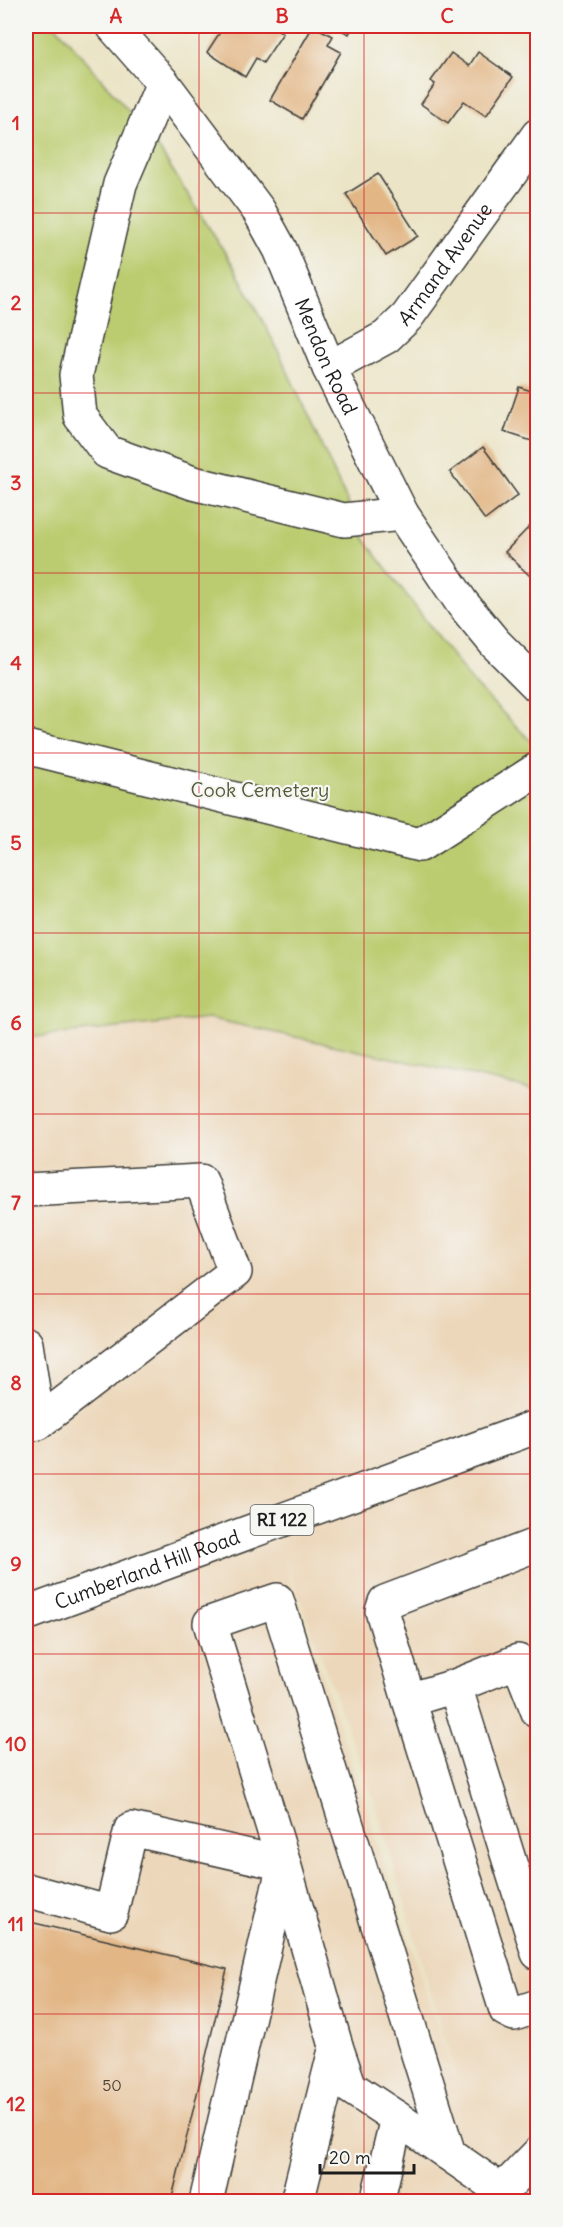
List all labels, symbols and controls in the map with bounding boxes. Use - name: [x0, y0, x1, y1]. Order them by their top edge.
- text: A: [110, 3, 123, 28]
- text: B: [275, 3, 289, 28]
- text: C: [440, 3, 454, 28]
- text: 1: [12, 110, 20, 135]
- street label: Armand Avenue: [393, 198, 497, 331]
- text: 2: [11, 290, 22, 315]
- street label: Mendon Road: [290, 294, 363, 419]
- text: 3: [10, 470, 22, 495]
- text: 4: [10, 650, 22, 675]
- park label: Cook Cemetery: [191, 777, 329, 802]
- text: 5: [10, 830, 22, 855]
- text: 6: [10, 1010, 22, 1035]
- text: 7: [11, 1190, 21, 1215]
- text: 8: [10, 1370, 22, 1395]
- road number: RI 122: [250, 1505, 314, 1535]
- street label: Cumberland Hill Road: [51, 1524, 243, 1615]
- text: 9: [10, 1551, 22, 1576]
- text: 10: [5, 1731, 27, 1756]
- text: 11: [8, 1911, 24, 1936]
- house number: 50: [102, 2075, 122, 2095]
- text: 12: [7, 2091, 25, 2116]
- scale bar: [320, 2137, 414, 2175]
- text: 20 m: [329, 2146, 371, 2169]

